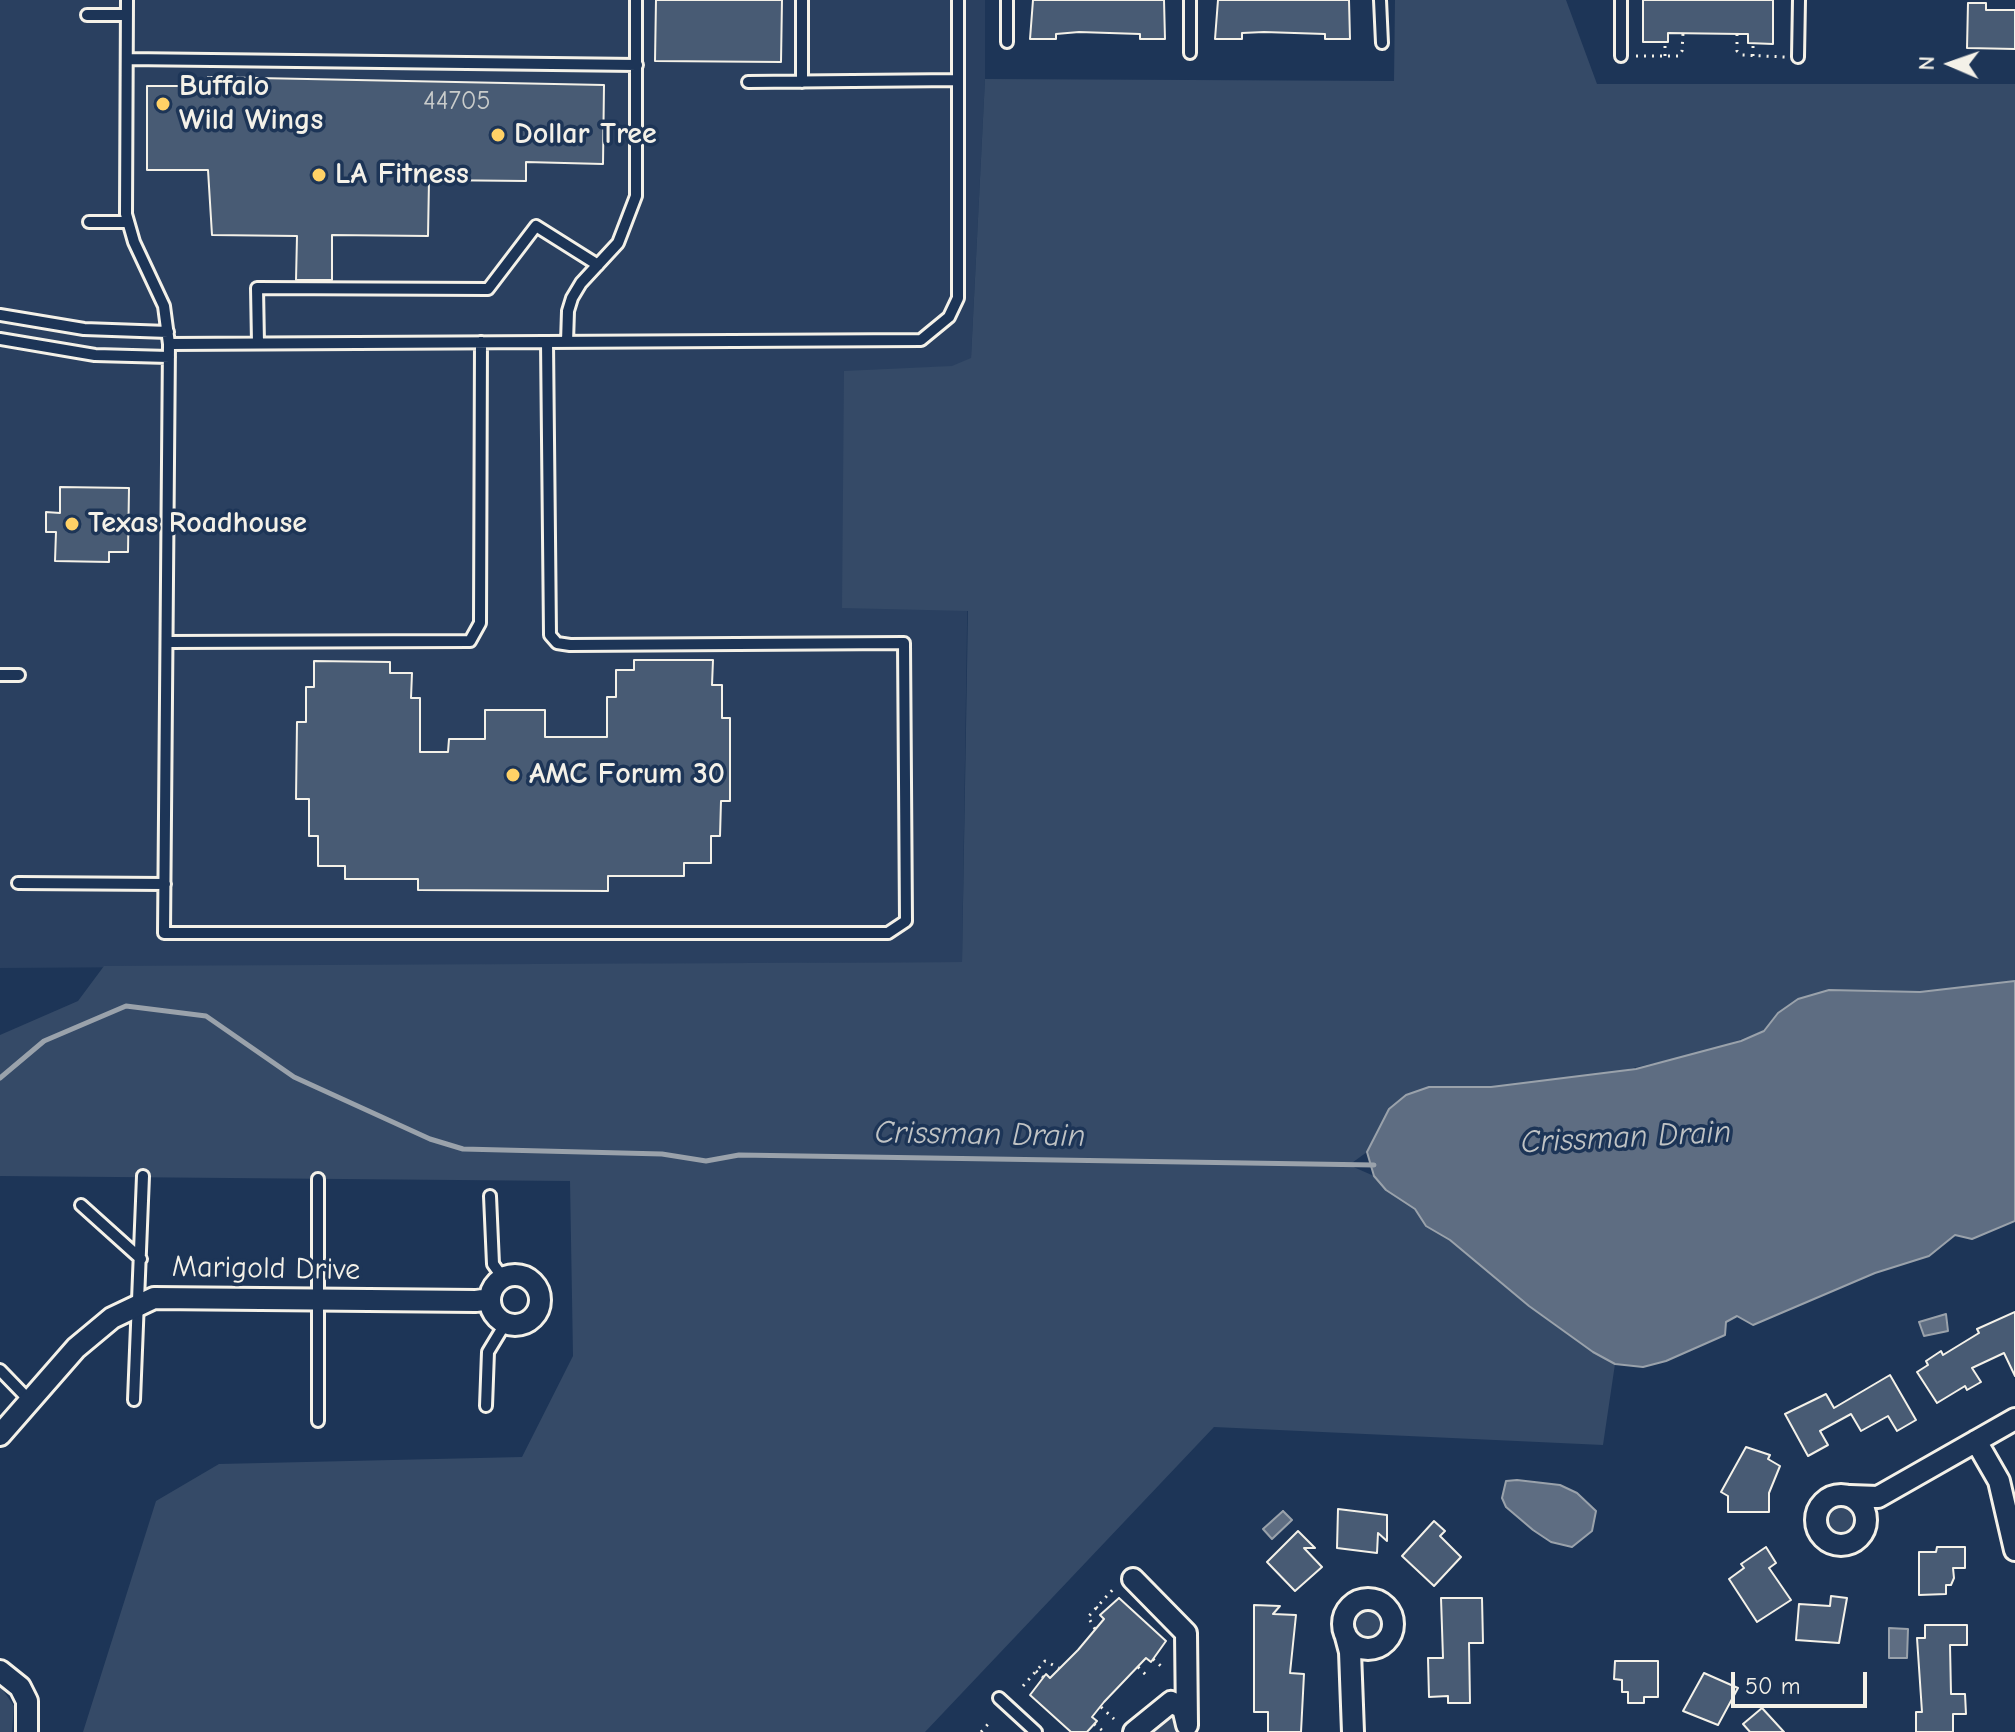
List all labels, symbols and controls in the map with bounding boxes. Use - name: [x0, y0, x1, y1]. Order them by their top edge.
- north arrow: [1911, 24, 1991, 104]
- text: N: [1914, 56, 1940, 71]
- place label: Buffalo Wild Wings: [179, 69, 323, 140]
- house number: 44705: [423, 86, 491, 118]
- marker: Buffalo Wild Wings: [154, 95, 172, 113]
- place label: Dollar Tree: [514, 117, 657, 153]
- marker: Dollar Tree: [489, 126, 507, 144]
- place label: LA Fitness: [335, 157, 469, 193]
- marker: LA Fitness: [310, 166, 328, 184]
- place label: Texas Roadhouse: [88, 506, 307, 542]
- marker: Texas Roadhouse: [63, 515, 81, 533]
- place label: AMC Forum 30: [529, 757, 725, 793]
- marker: AMC Forum 30: [504, 766, 522, 784]
- water label: Crissman Drain: [1520, 1113, 1732, 1163]
- water label: Crissman Drain: [874, 1114, 1086, 1156]
- street label: Marigold Drive: [172, 1249, 360, 1289]
- scale bar: [1735, 1656, 1871, 1706]
- text: 50 m: [1745, 1672, 1801, 1700]

